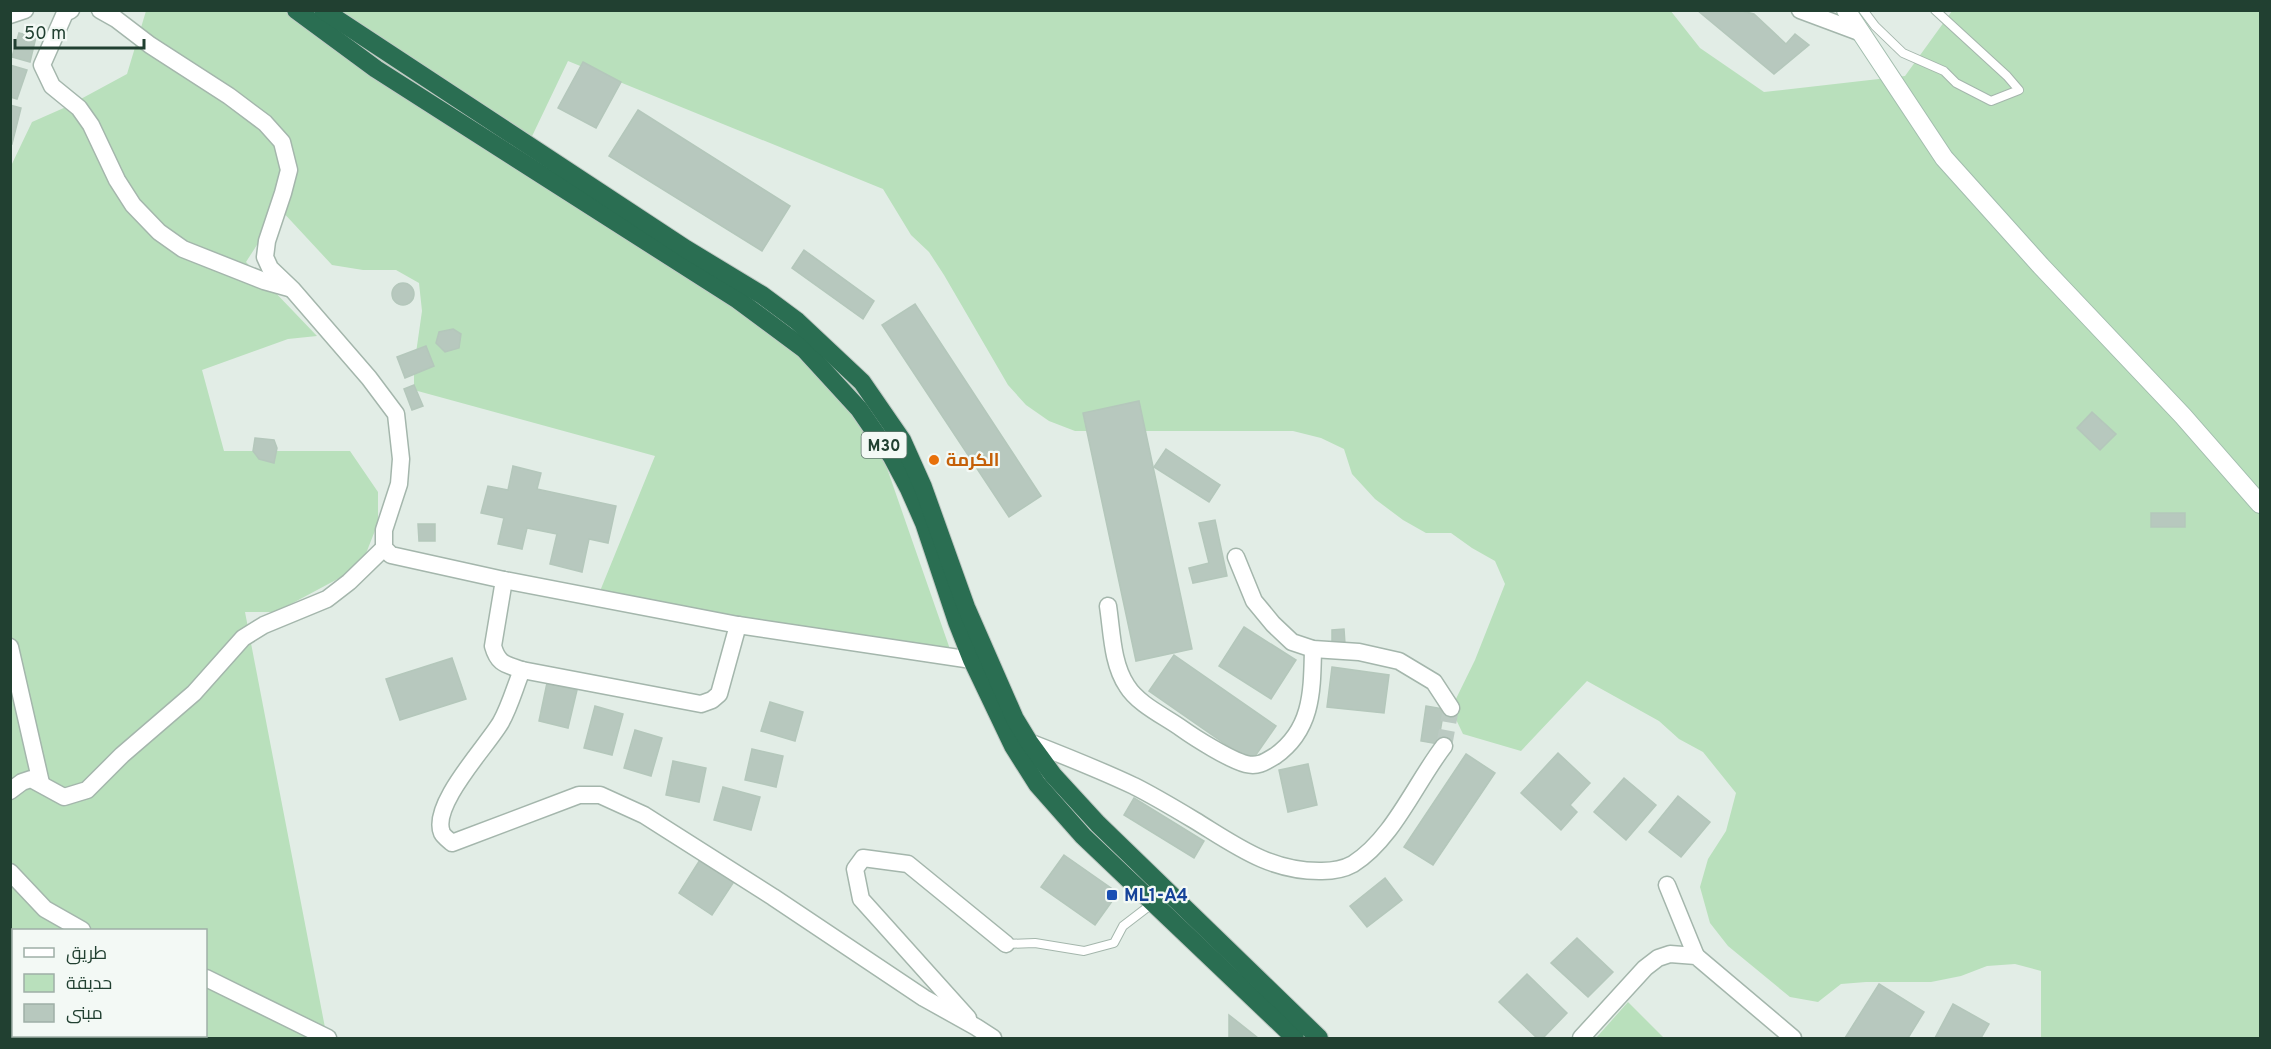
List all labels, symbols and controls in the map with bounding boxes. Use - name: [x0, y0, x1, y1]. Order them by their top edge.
- scale bar: [15, 12, 144, 50]
- text: 50 m: [24, 23, 66, 46]
- road number: M30: [862, 432, 906, 458]
- place label: الكرمة: [946, 450, 999, 473]
- marker: الكرمة: [927, 453, 941, 467]
- place label: ML1-A4: [1124, 885, 1188, 908]
- marker: ML1-A4: [1105, 888, 1119, 902]
- legend: [12, 929, 207, 1037]
- text: طريق: [66, 943, 107, 966]
- text: حديقة: [66, 973, 112, 996]
- text: مبنى: [66, 1003, 103, 1026]

